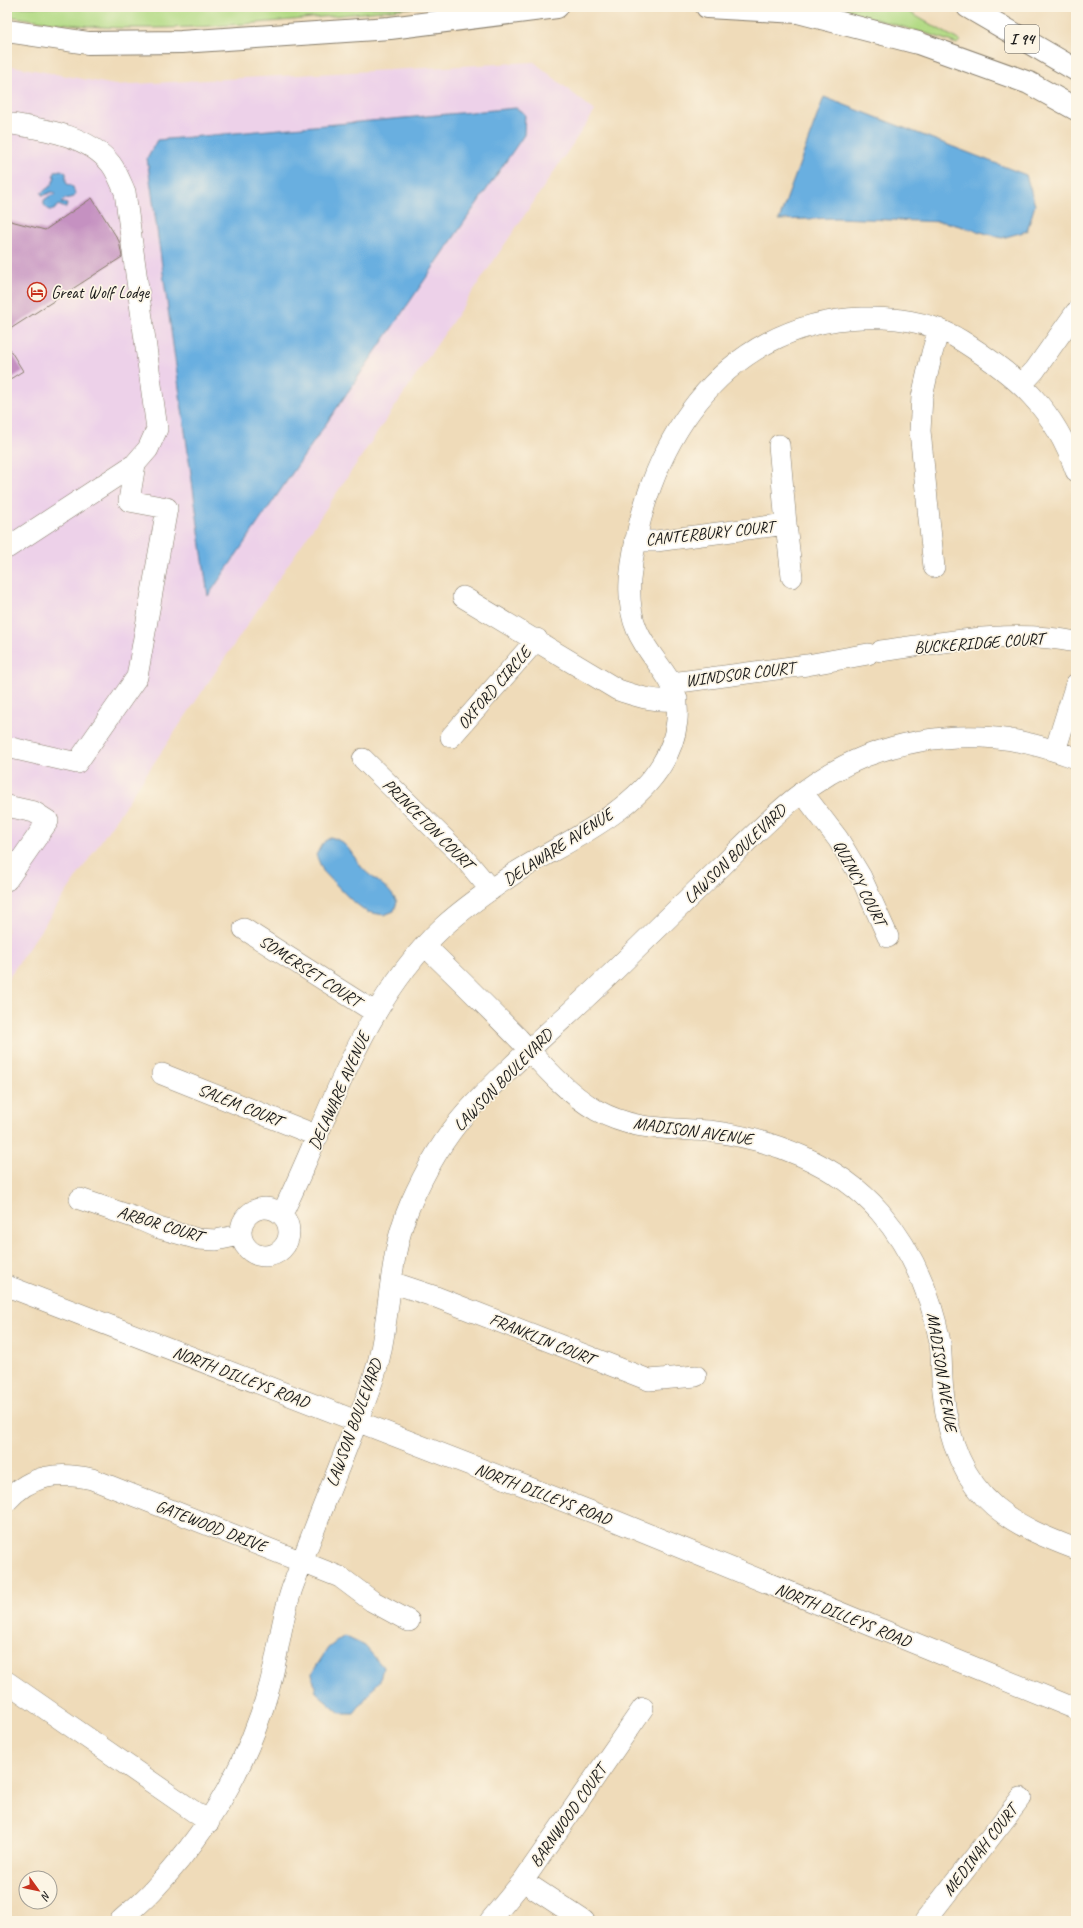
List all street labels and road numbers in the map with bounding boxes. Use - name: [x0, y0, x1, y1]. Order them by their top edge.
- road number: I 94: [1005, 25, 1039, 53]
- street label: CANTERBURY COURT: [645, 515, 779, 550]
- street label: BUCKERIDGE COURT: [913, 628, 1049, 658]
- street label: OXFORD CIRCLE: [453, 641, 537, 733]
- street label: WINDSOR COURT: [684, 656, 800, 691]
- street label: PRINCETON COURT: [378, 774, 481, 877]
- street label: LAWSON BOULEVARD: [680, 798, 792, 908]
- street label: DELAWARE AVENUE: [499, 802, 619, 890]
- street label: QUINCY COURT: [829, 836, 893, 932]
- street label: SOMERSET COURT: [255, 930, 368, 1014]
- street label: LAWSON BOULEVARD: [449, 1023, 559, 1135]
- street label: DELAWARE AVENUE: [304, 1026, 375, 1153]
- street label: SALEM COURT: [195, 1079, 289, 1133]
- street label: MADISON AVENUE: [632, 1112, 756, 1150]
- street label: ARBOR COURT: [115, 1201, 209, 1248]
- street label: FRANKLIN COURT: [487, 1309, 601, 1371]
- street label: MADISON AVENUE: [922, 1311, 962, 1435]
- street label: NORTH DILLEYS ROAD: [170, 1341, 313, 1413]
- street label: LAWSON BOULEVARD: [321, 1354, 388, 1490]
- street label: NORTH DILLEYS ROAD: [472, 1458, 615, 1530]
- street label: GATEWOOD DRIVE: [153, 1495, 272, 1558]
- street label: NORTH DILLEYS ROAD: [772, 1578, 915, 1652]
- street label: BARNWOOD COURT: [525, 1757, 613, 1871]
- street label: MEDINAH COURT: [938, 1798, 1024, 1900]

